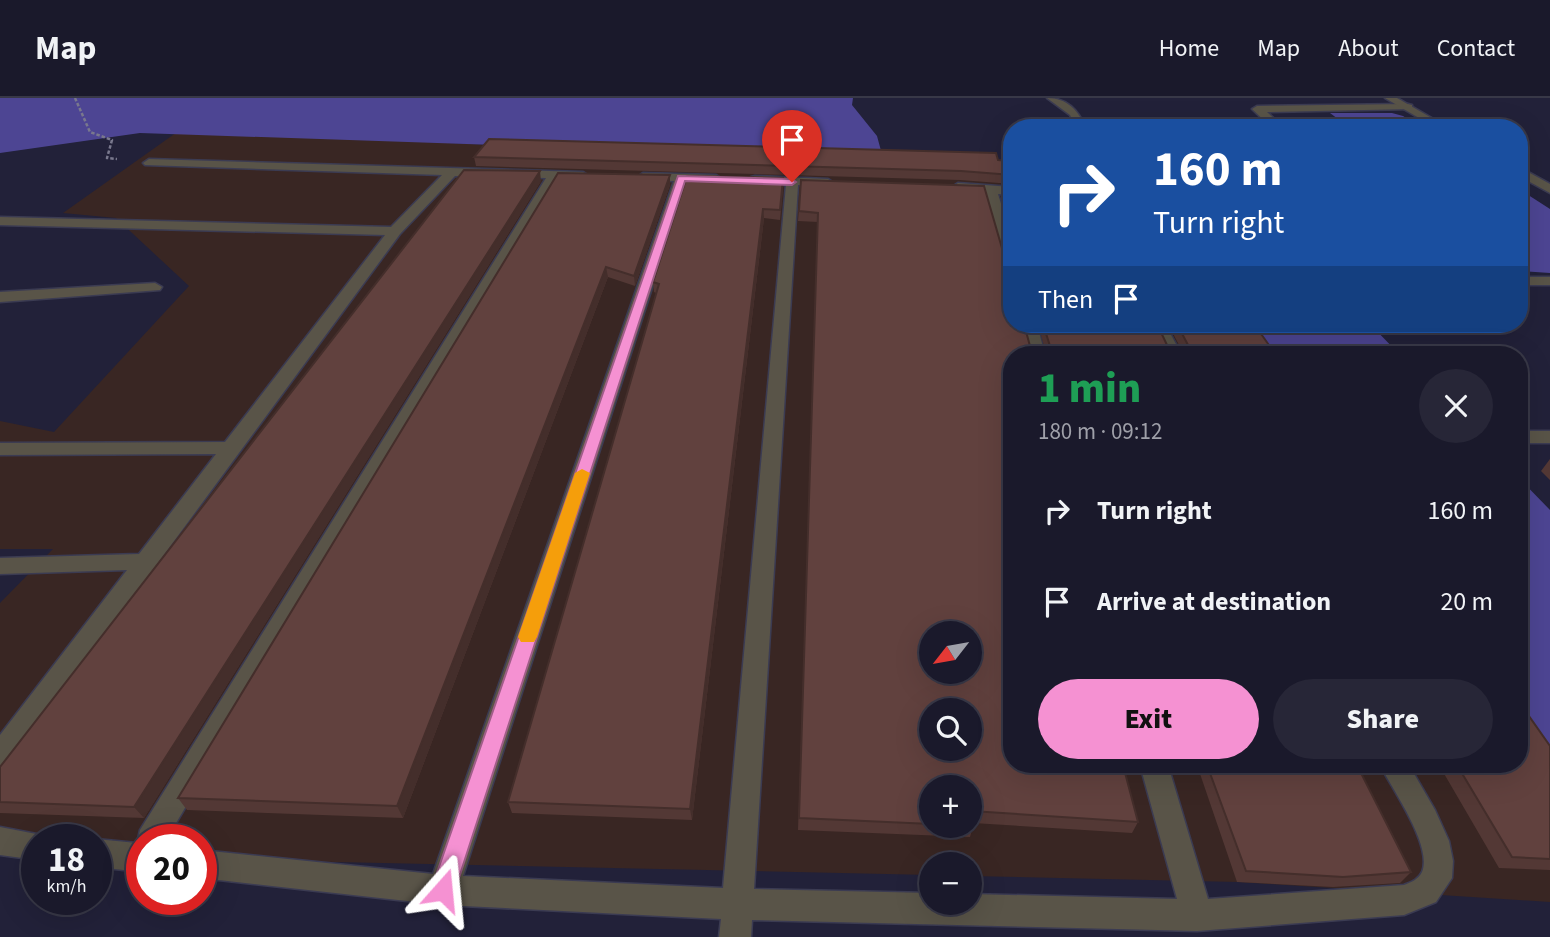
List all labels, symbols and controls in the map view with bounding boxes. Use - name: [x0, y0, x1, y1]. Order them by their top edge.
- text: Map: [35, 25, 96, 72]
- text: Home: [1159, 31, 1219, 66]
- text: Map: [1257, 31, 1300, 66]
- text: About: [1338, 31, 1399, 66]
- text: Contact: [1437, 31, 1515, 66]
- pin: [762, 110, 822, 182]
- icon: arrive: [773, 121, 811, 159]
- text: 160 m: [1153, 135, 1282, 205]
- icon: right: [1038, 147, 1129, 238]
- text: Turn right: [1153, 200, 1284, 246]
- icon: arrive: [1107, 280, 1145, 318]
- text: Then: [1038, 281, 1093, 318]
- text: 1 min: [1038, 359, 1141, 419]
- button: close: [1419, 369, 1493, 443]
- text: 180 m · 09:12: [1038, 415, 1162, 448]
- icon: right: [1038, 492, 1076, 530]
- text: Turn right: [1097, 492, 1212, 529]
- text: 160 m: [1427, 492, 1493, 529]
- icon: arrive: [1038, 583, 1076, 621]
- text: Arrive at destination: [1097, 583, 1331, 620]
- text: 20 m: [1440, 583, 1493, 620]
- north arrow: [919, 621, 982, 684]
- map controls: [919, 621, 982, 915]
- button: Exit: [1038, 679, 1259, 759]
- button: Share: [1273, 679, 1493, 759]
- button: search: [919, 698, 982, 761]
- button: +: [919, 775, 982, 838]
- speed limit sign: 20: [126, 824, 217, 915]
- text: 18: [48, 835, 85, 885]
- button: −: [919, 852, 982, 915]
- position arrow: [406, 853, 480, 927]
- text: km/h: [47, 874, 86, 899]

